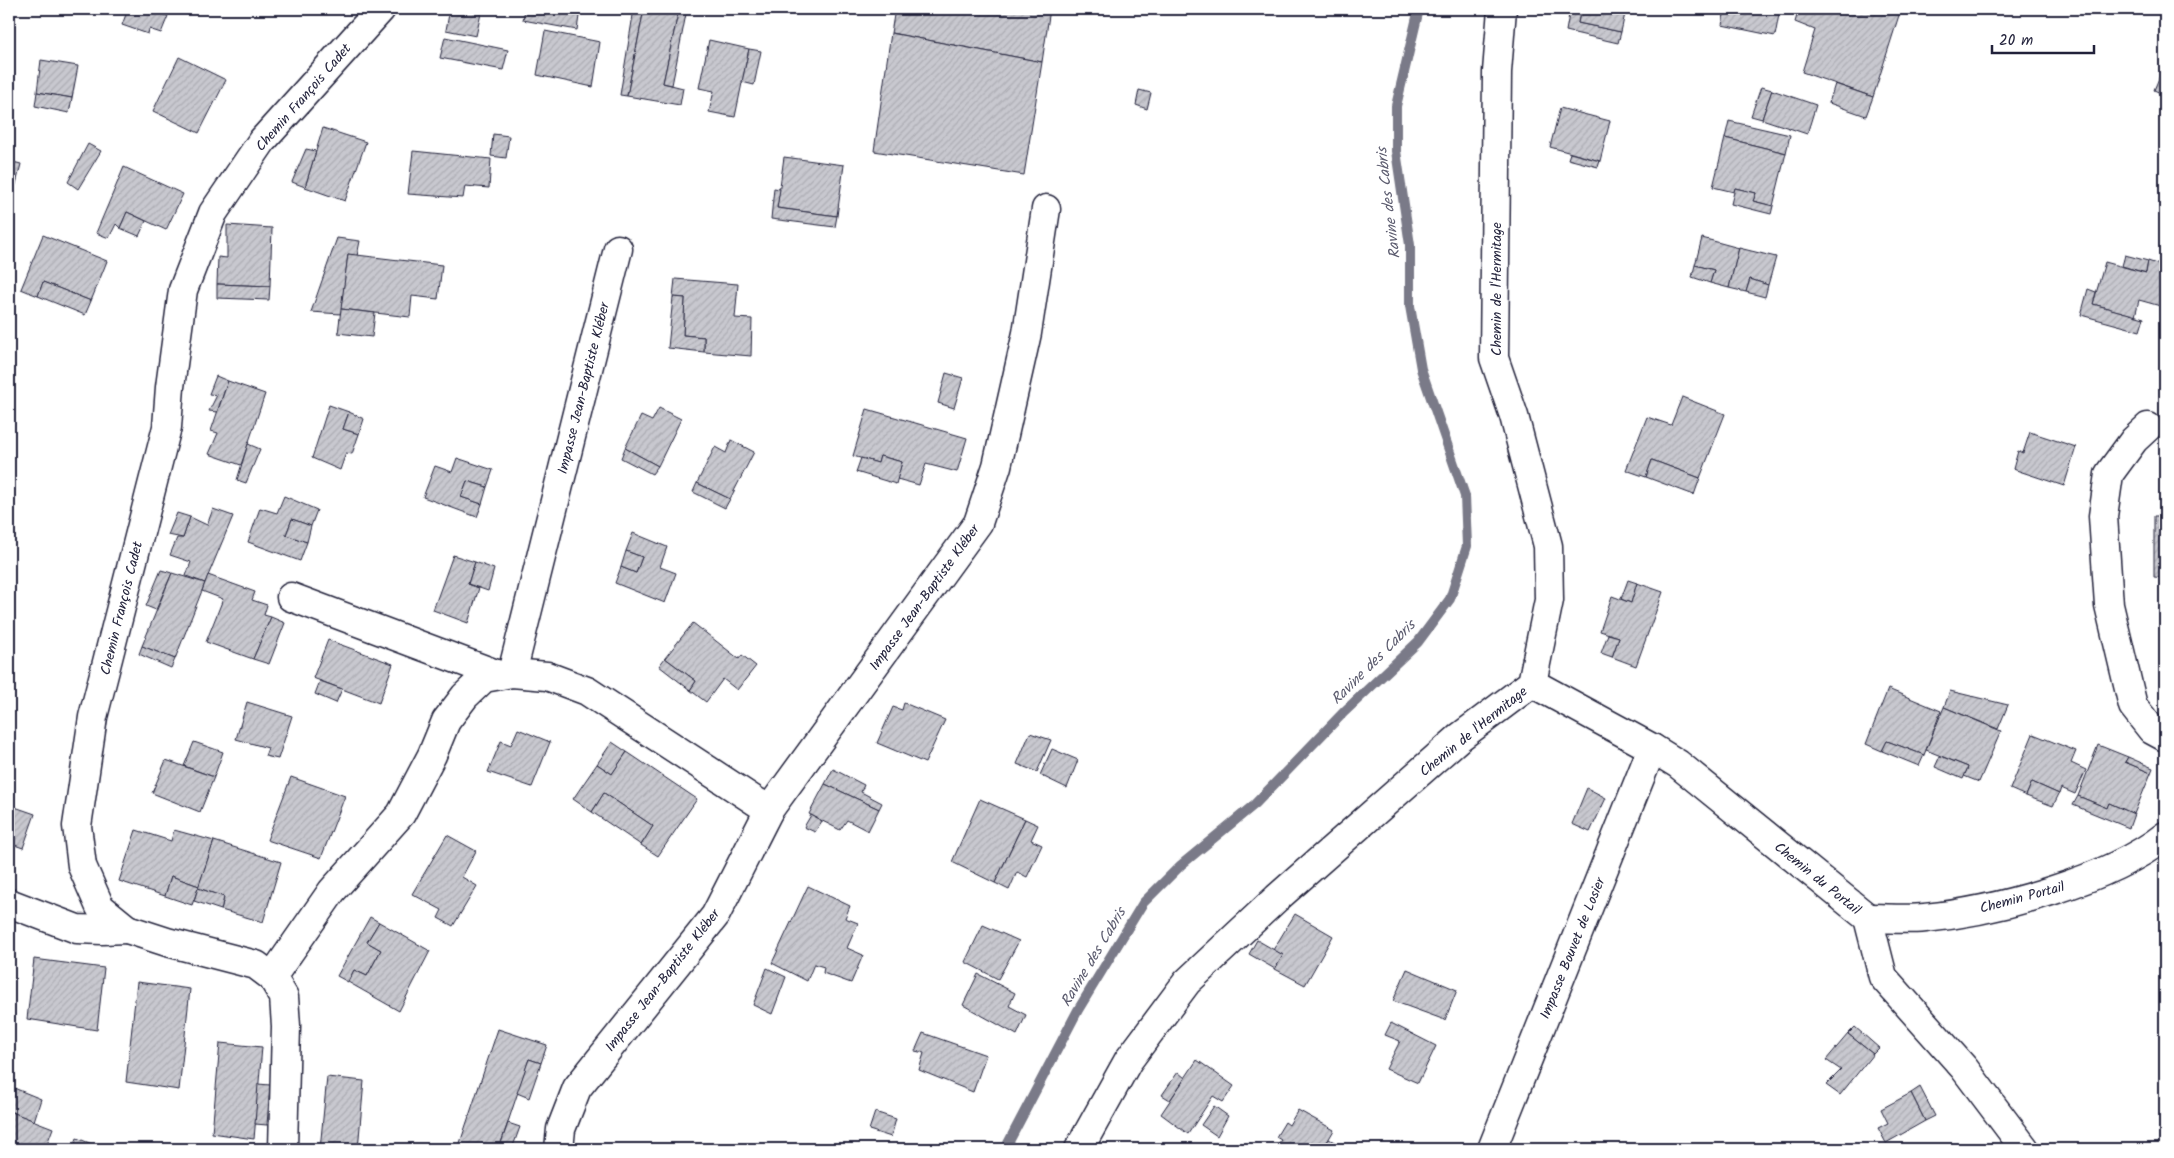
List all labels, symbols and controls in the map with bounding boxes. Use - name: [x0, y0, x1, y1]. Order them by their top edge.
- scale bar: [1992, 22, 2094, 54]
- text: 20 m: [1999, 29, 2033, 53]
- street label: Chemin François Cadet: [251, 38, 357, 157]
- water label: Ravine des Cabris: [1370, 144, 1408, 260]
- street label: Chemin de l'Hermitage: [1486, 221, 1508, 356]
- street label: Impasse Jean-Baptiste Kléber: [552, 299, 616, 476]
- street label: Impasse Jean-Baptiste Kléber: [864, 519, 986, 675]
- street label: Chemin François Cadet: [95, 539, 149, 677]
- water label: Ravine des Cabris: [1326, 614, 1423, 711]
- street label: Chemin de l'Hermitage: [1415, 681, 1533, 782]
- street label: Chemin du Portail: [1769, 837, 1866, 921]
- street label: Impasse Bouvet de Losier: [1534, 873, 1612, 1022]
- street label: Chemin Portail: [1977, 876, 2068, 920]
- water label: Ravine des Cabris: [1055, 902, 1134, 1012]
- street label: Impasse Jean-Baptiste Kléber: [600, 903, 727, 1057]

